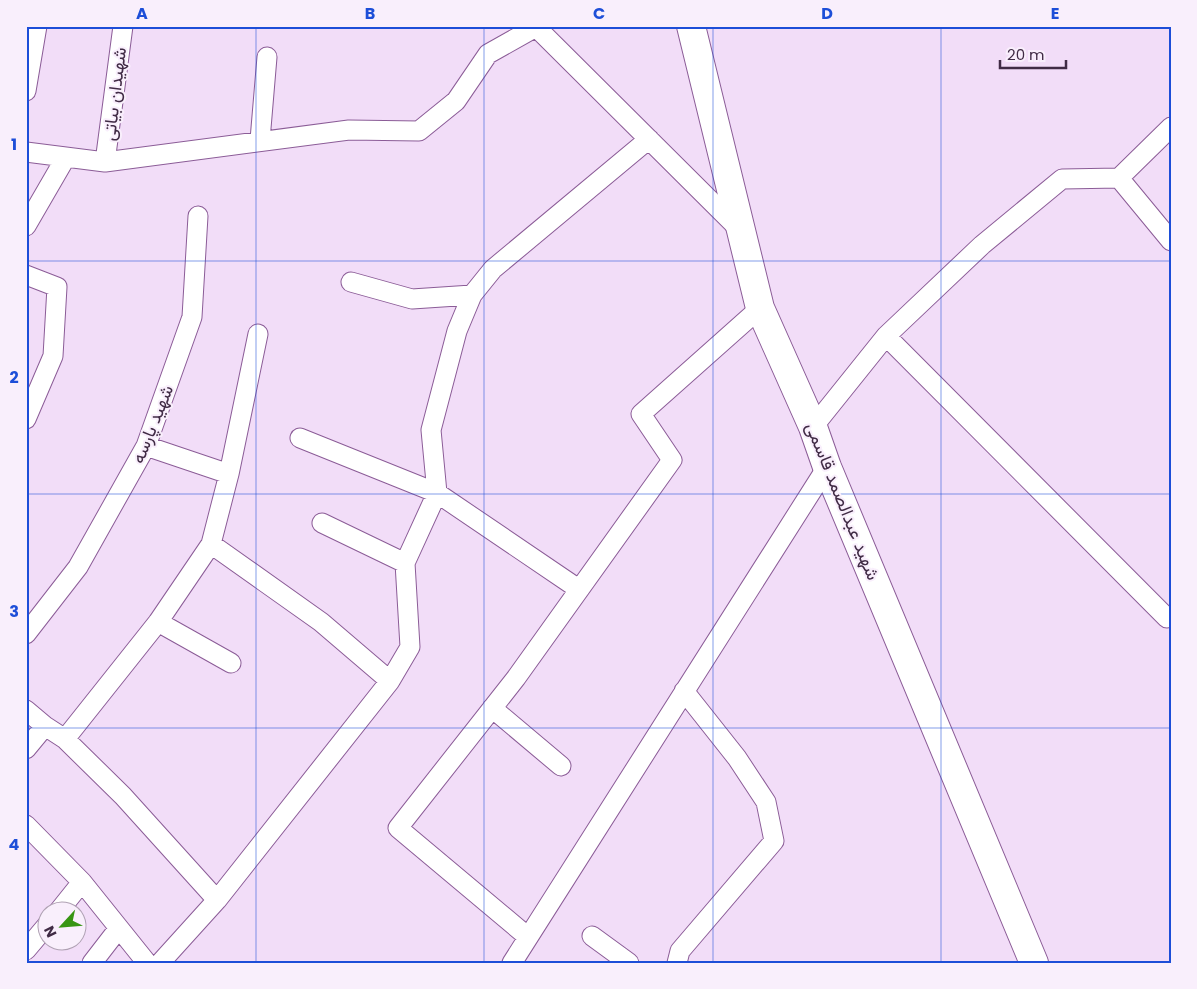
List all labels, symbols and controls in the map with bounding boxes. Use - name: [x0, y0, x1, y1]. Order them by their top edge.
- text: A: [136, 2, 148, 25]
- text: B: [365, 2, 375, 25]
- text: C: [593, 2, 605, 25]
- text: D: [821, 2, 833, 25]
- text: E: [1051, 2, 1059, 25]
- scale bar: [1000, 38, 1066, 70]
- text: 20 m: [1007, 44, 1045, 65]
- street label: شهیدان بیاتی: [96, 46, 132, 142]
- text: 1: [11, 133, 17, 156]
- text: 2: [9, 366, 19, 389]
- street label: شهید پارسه: [125, 381, 179, 467]
- street label: شهید عبدالصمد قاسمی: [800, 418, 886, 584]
- text: 3: [9, 600, 19, 623]
- text: 4: [9, 833, 20, 856]
- north arrow: [38, 902, 88, 952]
- text: N: [39, 923, 62, 941]

